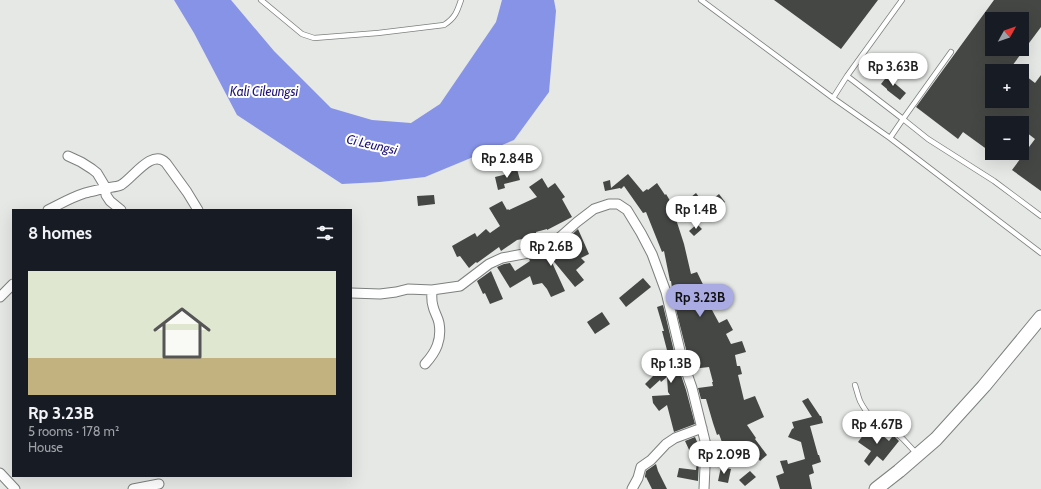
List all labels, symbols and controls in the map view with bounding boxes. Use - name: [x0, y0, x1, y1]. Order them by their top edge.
- north arrow: [985, 12, 1029, 56]
- map controls: [985, 12, 1029, 160]
- pin: Rp 3.63B: [852, 53, 934, 87]
- text: Rp 3.63B: [868, 58, 918, 74]
- button: +: [985, 64, 1029, 108]
- water label: Kali Cileungsi: [230, 83, 299, 99]
- button: −: [985, 116, 1029, 160]
- water label: Ci Leungsi: [345, 130, 399, 158]
- pin: Rp 2.84B: [466, 145, 548, 179]
- text: Rp 2.84B: [481, 150, 533, 166]
- pin: Rp 1.4B: [659, 196, 733, 230]
- text: Rp 1.4B: [675, 201, 717, 217]
- icon: filters: [314, 222, 336, 244]
- text: 8 homes: [28, 223, 92, 243]
- pin: Rp 2.6B: [514, 233, 588, 267]
- text: Rp 2.6B: [529, 238, 573, 254]
- pin: Rp 3.23B: [659, 284, 741, 318]
- text: Rp 3.23B: [675, 289, 725, 305]
- icon: home: [146, 297, 218, 369]
- pin: Rp 1.3B: [634, 350, 708, 384]
- text: Rp 1.3B: [650, 355, 692, 371]
- text: Rp 3.23B: [28, 403, 94, 423]
- pin: Rp 4.67B: [836, 411, 918, 445]
- text: Rp 4.67B: [851, 416, 903, 432]
- text: 5 rooms · 178 m²: [28, 423, 119, 439]
- text: House: [28, 439, 63, 455]
- pin: Rp 2.09B: [683, 441, 765, 475]
- text: Rp 2.09B: [698, 446, 750, 462]

